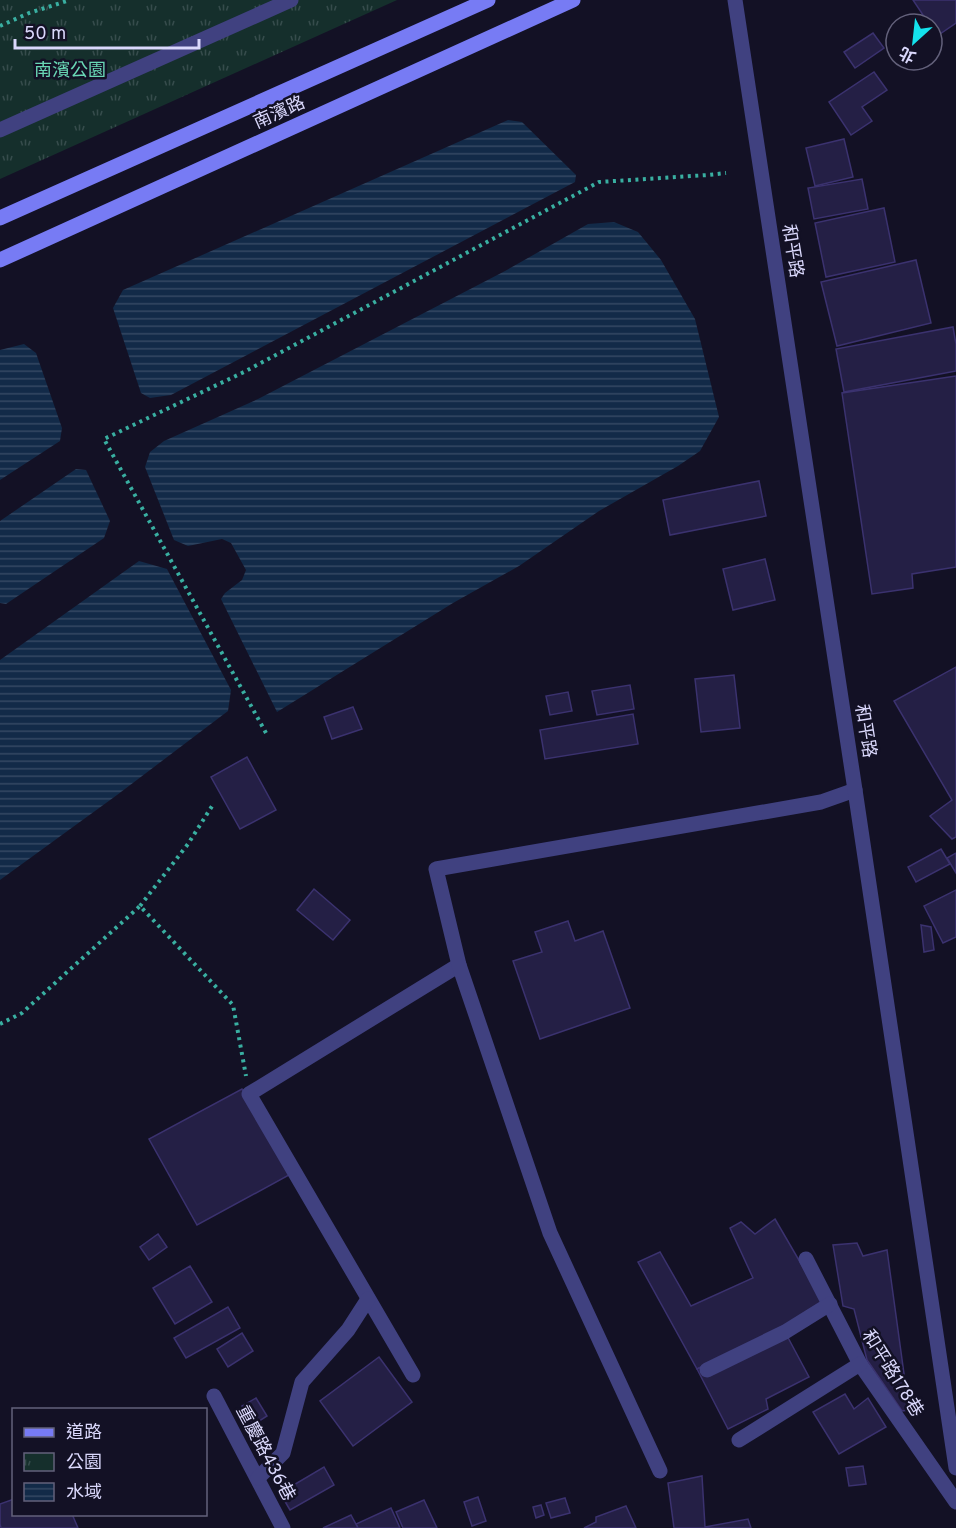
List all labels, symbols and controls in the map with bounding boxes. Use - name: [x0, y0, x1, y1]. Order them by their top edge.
- scale bar: [15, 12, 200, 50]
- north arrow: [884, 12, 944, 72]
- text: 50 m: [24, 23, 66, 46]
- text: 北: [896, 41, 920, 66]
- park label: 南濱公園: [34, 60, 106, 83]
- street label: 南濱路: [250, 92, 309, 135]
- street label: 和平路: [776, 223, 807, 280]
- street label: 和平路: [849, 703, 880, 760]
- street label: 和平路178巷: [856, 1326, 928, 1422]
- street label: 重慶路436巷: [230, 1402, 299, 1505]
- legend: [12, 1408, 207, 1516]
- text: 道路: [66, 1422, 102, 1445]
- text: 公園: [66, 1452, 102, 1475]
- text: 水域: [66, 1482, 102, 1505]

